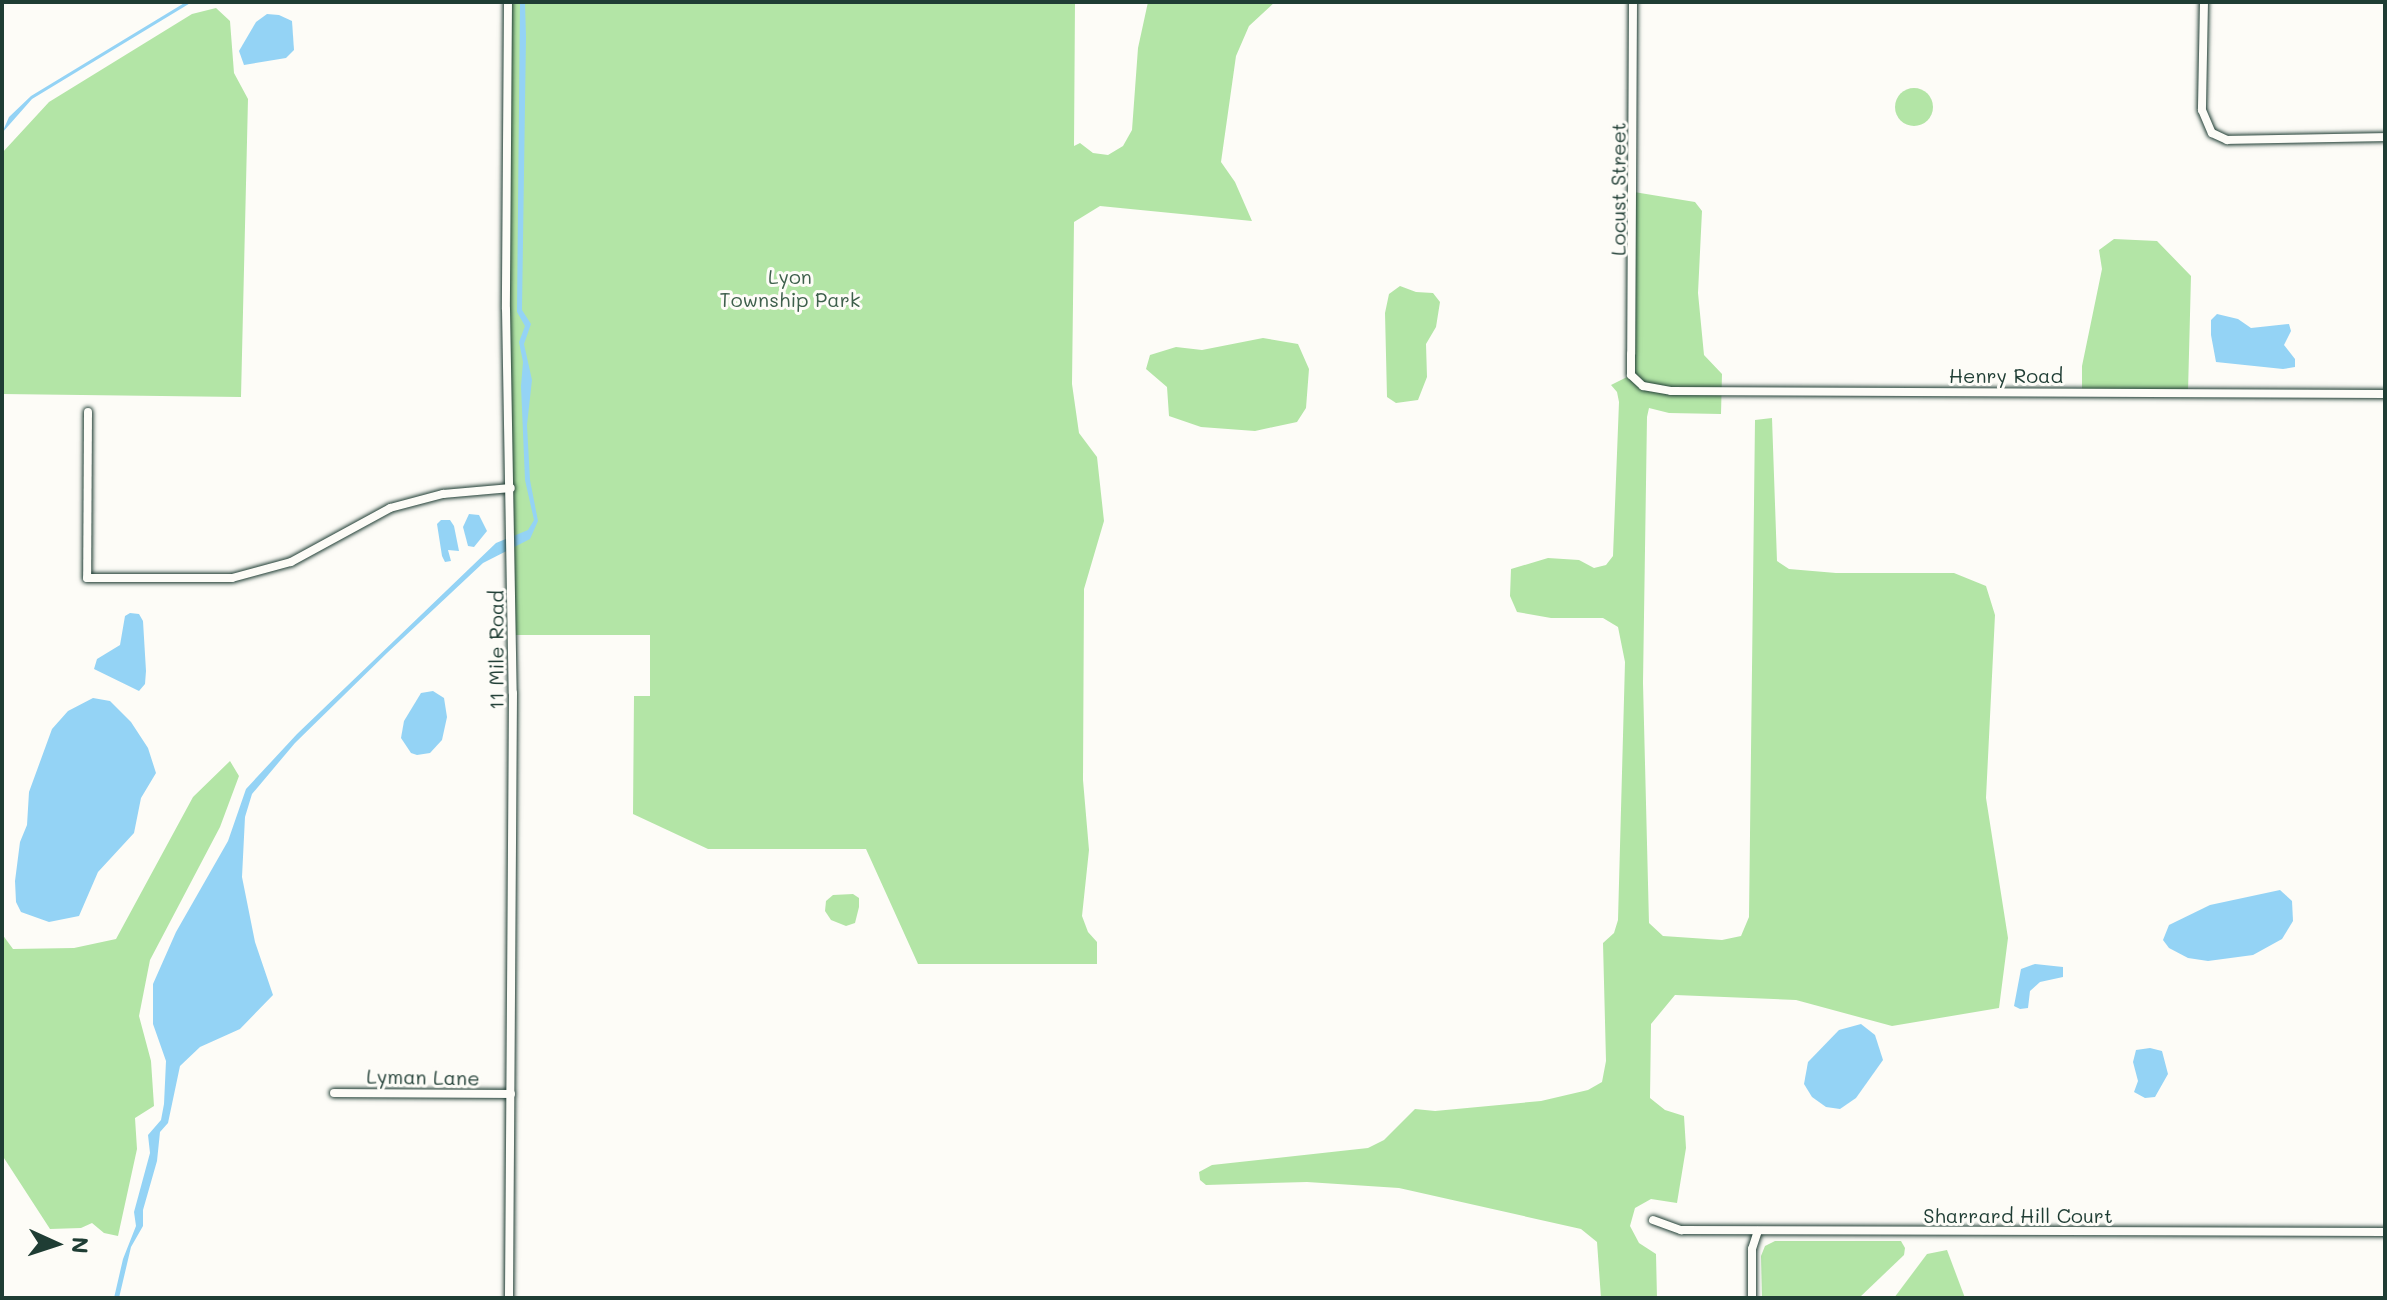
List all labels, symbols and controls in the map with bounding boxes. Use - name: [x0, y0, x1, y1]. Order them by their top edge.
- street label: Locust Street: [1606, 122, 1630, 256]
- park label: Lyon Township Park: [720, 264, 860, 311]
- street label: Henry Road: [1949, 363, 2063, 387]
- street label: 11 Mile Road: [484, 590, 508, 710]
- street label: Lyman Lane: [366, 1064, 480, 1090]
- street label: Sharrard Hill Court: [1923, 1203, 2113, 1227]
- north arrow: [16, 1204, 96, 1284]
- text: N: [66, 1236, 95, 1254]

